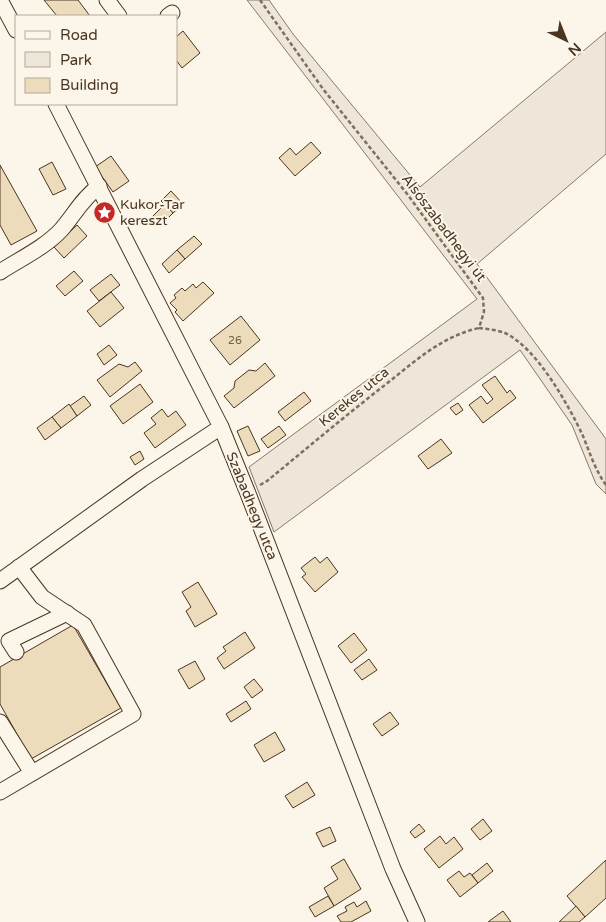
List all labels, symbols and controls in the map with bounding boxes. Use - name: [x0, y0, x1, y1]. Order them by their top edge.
- legend: [15, 15, 178, 105]
- north arrow: [541, 15, 591, 65]
- text: Road: [60, 26, 98, 44]
- text: N: [565, 39, 584, 59]
- text: Park: [60, 51, 92, 69]
- text: Building: [60, 76, 119, 94]
- street label: Alsószabadhegyi út: [398, 171, 490, 286]
- place label: Kukor-Tar kereszt: [120, 196, 185, 229]
- place icon: Kukor-Tar kereszt: [92, 200, 116, 224]
- house number: 26: [228, 334, 242, 347]
- street label: Kerekes utca: [316, 364, 392, 430]
- street label: Szabadhegy utca: [223, 450, 281, 562]

